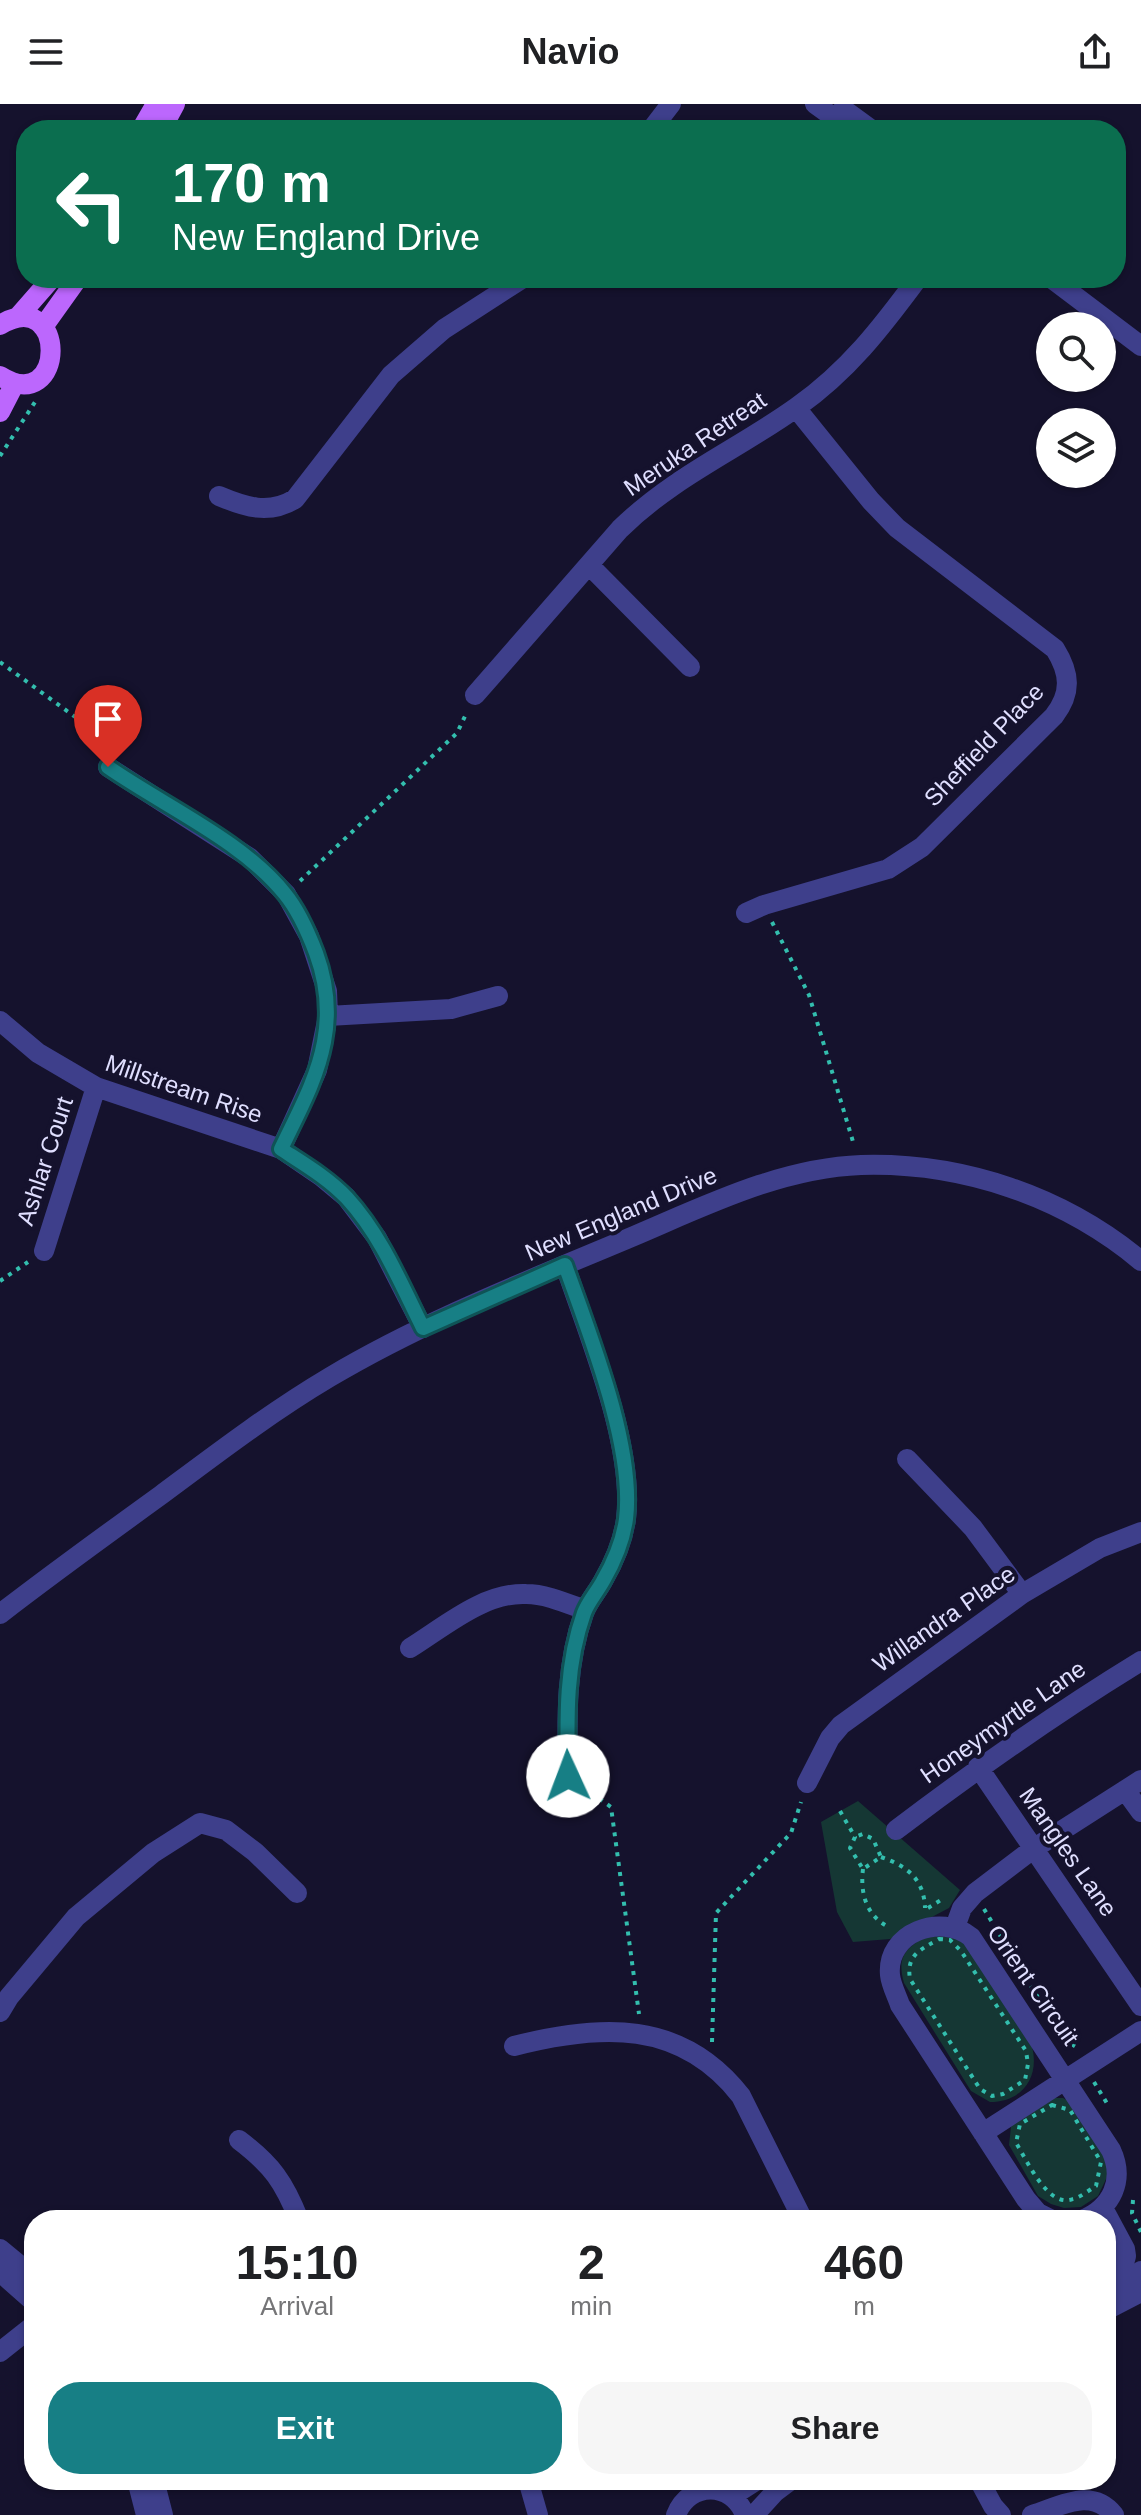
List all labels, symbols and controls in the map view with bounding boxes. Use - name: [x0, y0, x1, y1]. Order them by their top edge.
- icon: menu: [24, 30, 68, 74]
- icon: share: [1073, 30, 1117, 74]
- text: Navio: [521, 31, 620, 72]
- text: 170 m: [172, 151, 331, 214]
- icon: left: [40, 152, 144, 256]
- text: New England Drive: [172, 217, 480, 258]
- map controls: [1036, 312, 1116, 488]
- button: search: [1036, 312, 1116, 392]
- street label: Meruka Retreat: [619, 386, 771, 501]
- button: layers: [1036, 408, 1116, 488]
- street label: Sheffield Place: [918, 678, 1049, 811]
- pin: [74, 685, 142, 767]
- icon: arrive: [86, 697, 130, 741]
- street label: Millstream Rise: [102, 1049, 266, 1128]
- street label: Ashlar Court: [11, 1093, 78, 1228]
- street label: New England Drive: [521, 1161, 721, 1266]
- street label: Willandra Place: [868, 1560, 1020, 1677]
- street label: Honeymyrtle Lane: [915, 1655, 1090, 1789]
- position arrow: [526, 1734, 610, 1818]
- street label: Mangles Lane: [1014, 1782, 1123, 1921]
- street label: Orient Circuit: [982, 1920, 1085, 2050]
- text: 15:10: [236, 2236, 359, 2289]
- text: 2: [578, 2236, 605, 2289]
- text: 460: [824, 2236, 904, 2289]
- text: Arrival: [260, 2291, 334, 2321]
- text: min: [570, 2291, 612, 2321]
- text: m: [853, 2291, 875, 2321]
- button: Exit: [48, 2382, 562, 2474]
- button: Share: [578, 2382, 1092, 2474]

